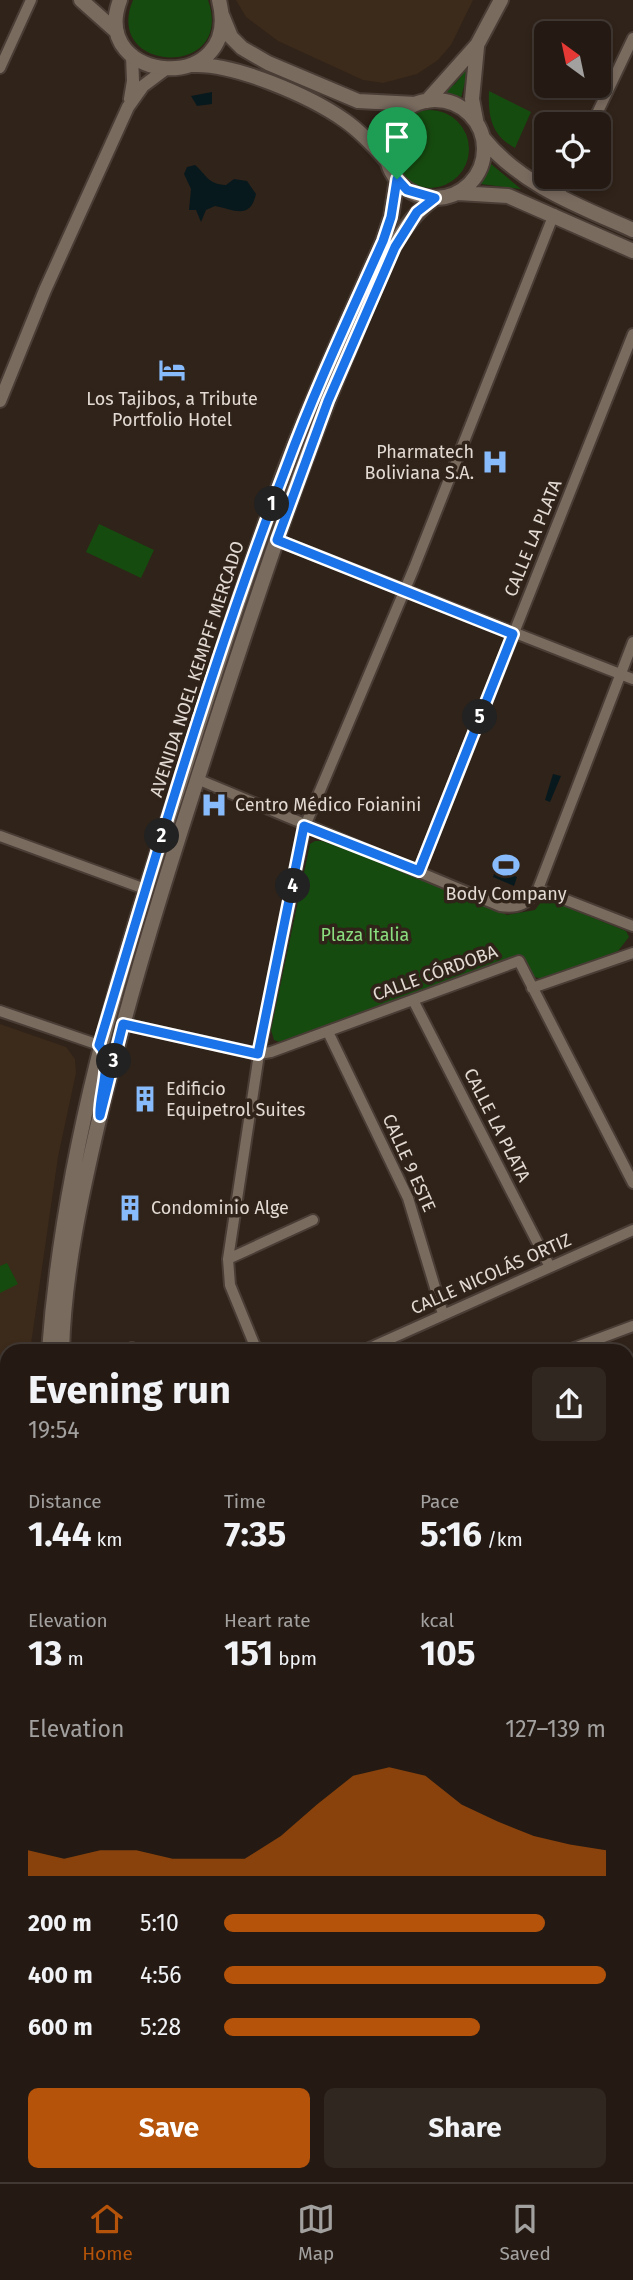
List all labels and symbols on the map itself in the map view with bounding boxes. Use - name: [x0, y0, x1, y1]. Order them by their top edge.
- north arrow: [534, 21, 611, 98]
- pin: [367, 107, 427, 179]
- hotel icon: Los Tajibos, a Tribute Portfolio Hotel: [157, 355, 187, 385]
- place label: Los Tajibos, a Tribute Portfolio Hotel: [86, 388, 258, 431]
- place label: Pharmatech Boliviana S.A.: [364, 441, 474, 484]
- hospital icon: Pharmatech Boliviana S.A.: [480, 447, 510, 477]
- street label: CALLE LA PLATA: [500, 476, 567, 600]
- pin: 1: [254, 486, 290, 522]
- street label: AVENIDA NOEL KEMPFF MERCADO: [145, 538, 249, 800]
- pin: 5: [462, 700, 498, 734]
- hospital icon: Centro Médico Foianini: [199, 790, 229, 820]
- place label: Centro Médico Foianini: [235, 794, 421, 816]
- pin: 2: [144, 818, 180, 854]
- sports icon: Body Company: [491, 850, 521, 880]
- pin: 4: [276, 868, 310, 903]
- place label: Body Company: [445, 883, 567, 905]
- park label: Plaza Italia: [321, 924, 409, 946]
- street label: CALLE CÓRDOBA: [370, 940, 501, 1006]
- pin: 3: [96, 1044, 132, 1078]
- street label: CALLE LA PLATA: [459, 1065, 535, 1186]
- place label: Edificio Equipetrol Suites: [166, 1078, 305, 1121]
- building icon: Edificio Equipetrol Suites: [130, 1084, 160, 1114]
- street label: CALLE 9 ESTE: [378, 1111, 440, 1215]
- building icon: Condominio Alge: [115, 1193, 145, 1223]
- place label: Condominio Alge: [151, 1197, 289, 1219]
- street label: CALLE NICOLÁS ORTIZ: [407, 1228, 575, 1319]

